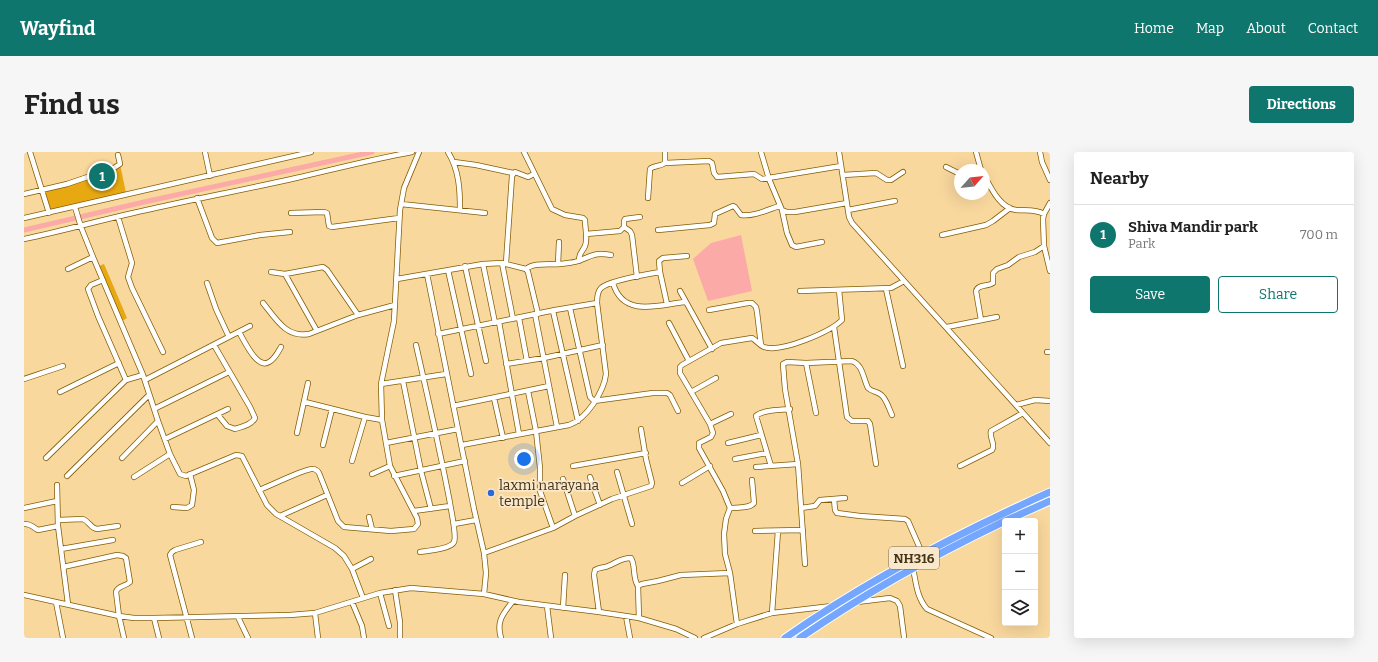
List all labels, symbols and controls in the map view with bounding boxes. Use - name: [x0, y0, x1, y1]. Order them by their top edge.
- text: Wayfind: [20, 17, 96, 40]
- text: Home: [1134, 20, 1174, 37]
- text: Map: [1196, 20, 1224, 37]
- text: About: [1246, 20, 1286, 37]
- text: Contact: [1308, 20, 1358, 37]
- button: Directions: [1249, 86, 1354, 123]
- text: Find us: [24, 88, 120, 121]
- pin: 1: [89, 161, 115, 191]
- north arrow: [954, 164, 990, 200]
- text: Nearby: [1090, 168, 1149, 189]
- text: Shiva Mandir park: [1128, 218, 1258, 236]
- text: 1: [1100, 227, 1106, 242]
- text: 700 m: [1300, 227, 1338, 242]
- text: Park: [1128, 236, 1155, 251]
- button: Save: [1090, 276, 1210, 313]
- button: Share: [1218, 276, 1338, 313]
- your location: [514, 449, 534, 469]
- place label: laxmi narayana temple: [499, 477, 600, 510]
- marker: laxmi narayana temple: [486, 488, 496, 498]
- map controls: [1002, 518, 1038, 626]
- button: +: [1002, 518, 1038, 554]
- road number: NH316: [889, 547, 939, 569]
- button: −: [1002, 554, 1038, 590]
- button: layers: [1002, 590, 1038, 626]

